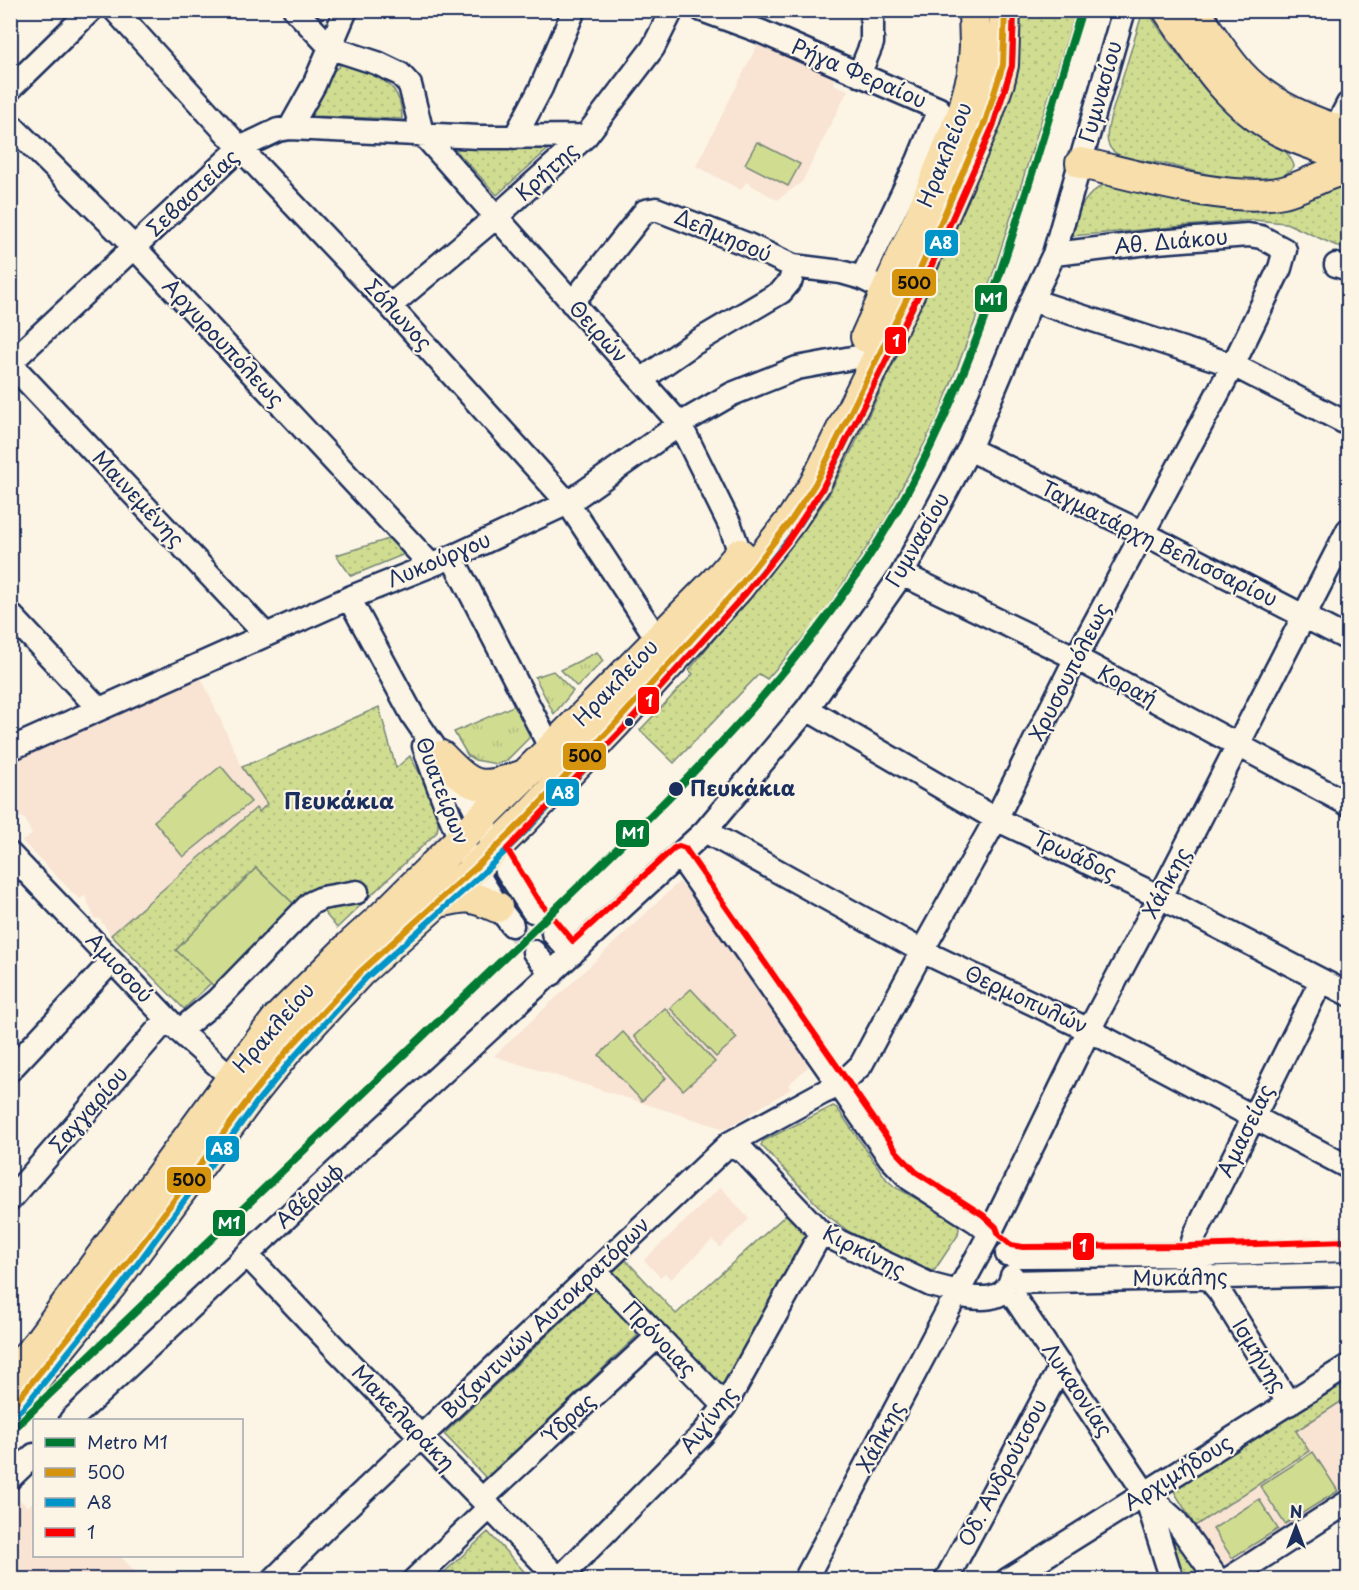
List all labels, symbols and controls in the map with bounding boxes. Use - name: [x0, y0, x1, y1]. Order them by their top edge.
- street label: Ρήγα Φεραίου: [787, 29, 932, 115]
- street label: Γυμνασίου: [1069, 37, 1129, 146]
- street label: Ηρακλείου: [908, 97, 979, 212]
- street label: Κρήτης: [507, 133, 584, 208]
- street label: Σεβαστείας: [138, 140, 245, 243]
- street label: Δελμησού: [670, 199, 777, 269]
- street label: Αθ. Διάκου: [1113, 219, 1229, 261]
- line badge: A8: [924, 229, 959, 257]
- text: A8: [930, 230, 952, 254]
- line badge: 500: [891, 268, 937, 297]
- street label: Αργυρουπόλεως: [156, 270, 293, 413]
- text: 500: [897, 270, 931, 294]
- street label: Σόλωνος: [358, 271, 441, 357]
- line badge: Μ1: [974, 284, 1008, 313]
- text: Μ1: [980, 286, 1003, 310]
- street label: Θειρών: [562, 292, 637, 369]
- line badge: 1: [884, 326, 907, 355]
- text: 1: [892, 328, 900, 352]
- street label: Μαινεμένης: [86, 442, 193, 553]
- street label: Ταγματάρχη Βελισσαρίου: [1036, 471, 1284, 614]
- street label: Γυμνασίου: [876, 486, 956, 592]
- street label: Λυκούργου: [382, 522, 495, 594]
- street label: Χρυσουπόλεως: [1019, 596, 1117, 746]
- street label: Ηρακλείου: [564, 631, 665, 733]
- street label: Κοραή: [1092, 655, 1163, 713]
- line badge: 1: [637, 686, 660, 715]
- text: 1: [645, 688, 653, 712]
- unlabelled marker: [623, 716, 635, 728]
- street label: Θυατείρων: [409, 732, 479, 849]
- line badge: 500: [562, 742, 607, 771]
- text: 500: [568, 743, 602, 767]
- place label: Πευκάκια: [690, 771, 796, 803]
- line badge: A8: [545, 778, 580, 807]
- text: A8: [552, 780, 574, 804]
- marker: Πευκάκια: [667, 780, 685, 798]
- district label: Πευκάκια: [284, 783, 394, 816]
- line badge: Μ1: [615, 819, 650, 848]
- text: Μ1: [622, 820, 645, 844]
- street label: Τρωάδος: [1029, 821, 1123, 887]
- street label: Χάλκης: [1133, 840, 1198, 924]
- street label: Αμισσού: [79, 924, 162, 1009]
- street label: Θερμοπυλών: [960, 956, 1094, 1041]
- street label: Ηρακλείου: [224, 974, 321, 1079]
- street label: Σαγγαρίου: [41, 1058, 134, 1159]
- street label: Αμασείας: [1208, 1078, 1281, 1182]
- line badge: A8: [205, 1135, 240, 1163]
- text: A8: [211, 1136, 233, 1160]
- street label: Αβέρωφ: [267, 1154, 350, 1235]
- line badge: 500: [166, 1166, 212, 1194]
- text: 500: [172, 1167, 206, 1191]
- street label: Βυζαντινών Αυτοκρατόρων: [433, 1208, 656, 1425]
- line badge: Μ1: [212, 1209, 246, 1237]
- text: Μ1: [218, 1210, 241, 1234]
- street label: Κιρκίνης: [818, 1216, 912, 1285]
- line badge: 1: [1072, 1232, 1095, 1261]
- text: 1: [1079, 1233, 1087, 1257]
- street label: Μυκάλης: [1132, 1259, 1228, 1293]
- street label: Πρόνοιας: [616, 1292, 705, 1383]
- street label: Ισμήνης: [1225, 1312, 1296, 1398]
- street label: Λυκαονίας: [1035, 1335, 1122, 1442]
- street label: Μακελαράκη: [345, 1356, 464, 1477]
- street label: Αιγίνης: [671, 1378, 744, 1459]
- street label: Ύδρας: [533, 1384, 602, 1452]
- street label: Οδ. Ανδρούτσου: [949, 1392, 1054, 1552]
- street label: Χάλκης: [847, 1394, 912, 1478]
- legend: [33, 1419, 243, 1557]
- street label: Αρχιμήδους: [1116, 1425, 1237, 1517]
- text: Metro Μ1: [87, 1428, 168, 1455]
- text: 500: [87, 1458, 125, 1485]
- text: A8: [87, 1488, 112, 1515]
- north arrow: [1266, 1497, 1326, 1557]
- text: N: [1290, 1499, 1302, 1523]
- text: 1: [87, 1518, 95, 1545]

